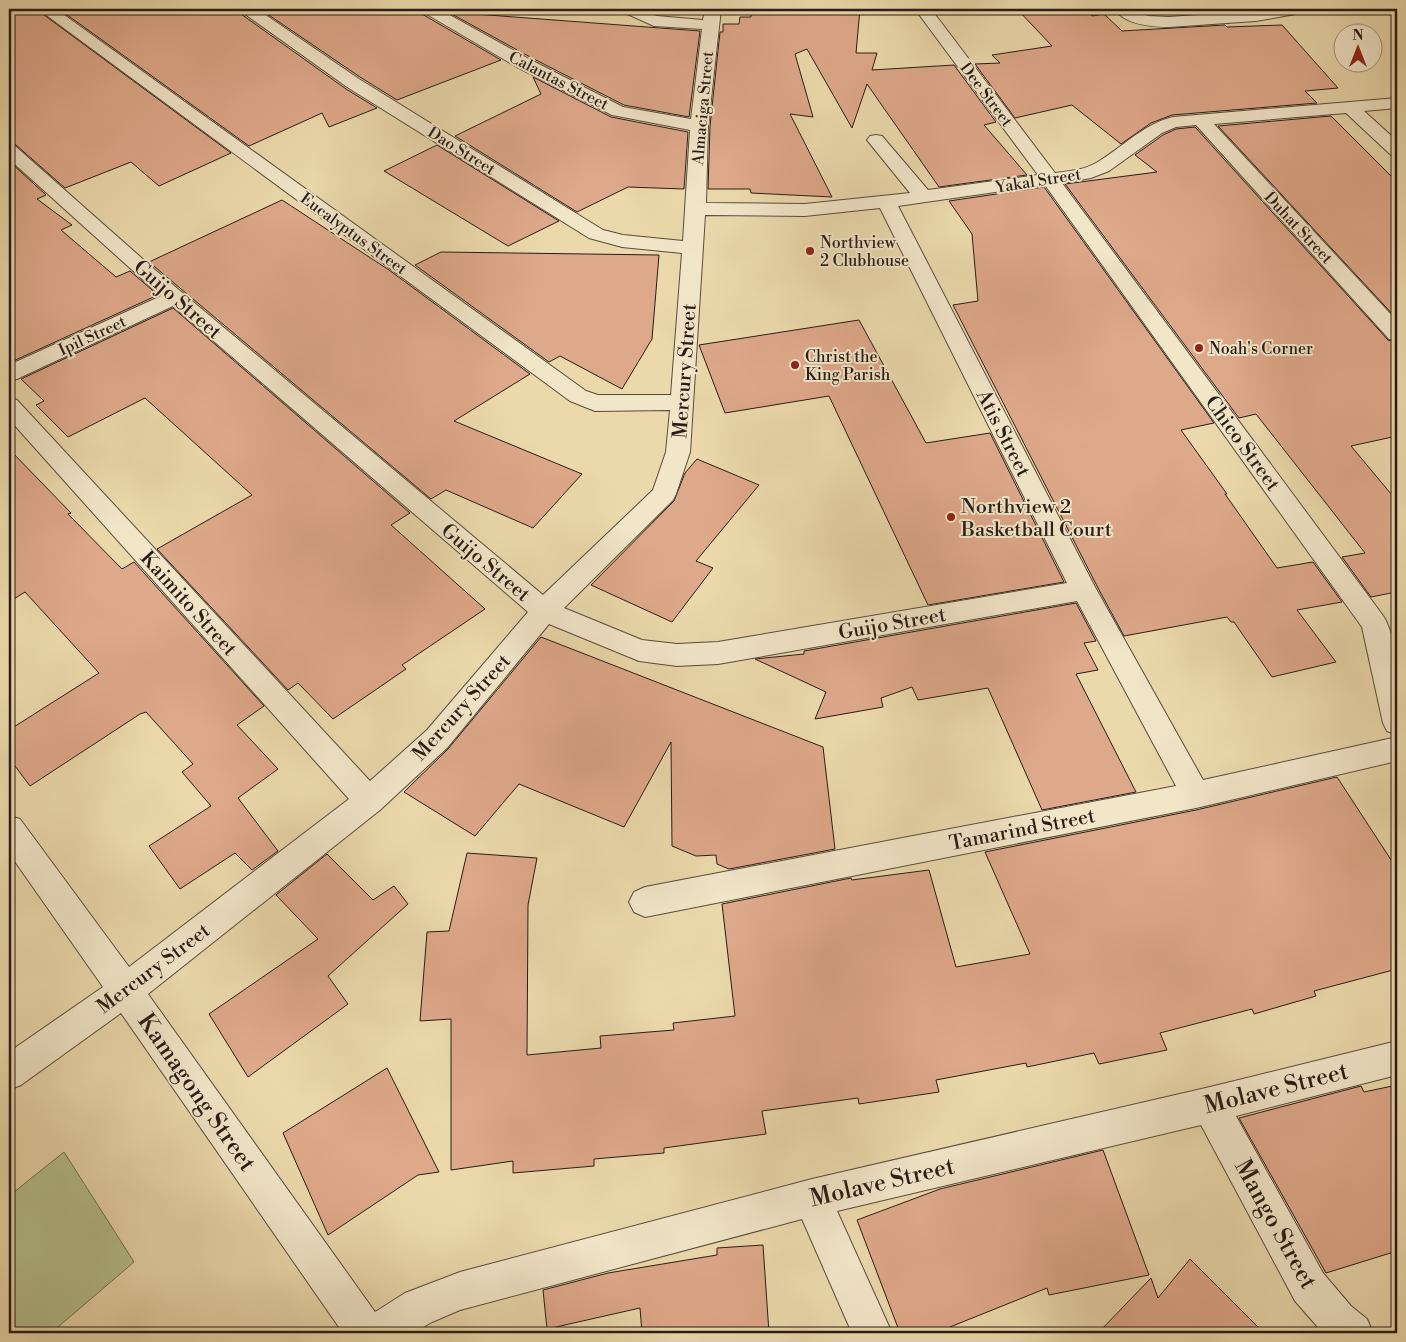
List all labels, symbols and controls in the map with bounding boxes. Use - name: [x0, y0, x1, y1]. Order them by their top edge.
- north arrow: [1334, 22, 1384, 72]
- text: N: [1352, 27, 1364, 45]
- street label: Calantas Street: [505, 47, 612, 115]
- street label: Almaciga Street: [688, 50, 718, 167]
- street label: Dee Street: [956, 58, 1017, 131]
- street label: Dao Street: [424, 122, 499, 180]
- street label: Yakal Street: [993, 164, 1083, 198]
- street label: Duhat Street: [1260, 187, 1337, 268]
- street label: Eucalyptus Street: [296, 188, 411, 279]
- place label: Northview 2 Clubhouse: [820, 233, 909, 271]
- marker: Northview 2 Clubhouse: [804, 245, 816, 257]
- street label: Guijo Street: [128, 255, 226, 345]
- street label: Mercury Street: [668, 303, 703, 439]
- street label: Ipil Street: [56, 311, 130, 360]
- place label: Noah's Corner: [1209, 339, 1313, 359]
- marker: Noah's Corner: [1193, 342, 1205, 354]
- place label: Christ the King Parish: [805, 347, 891, 385]
- marker: Christ the King Parish: [789, 359, 801, 371]
- street label: Atis Street: [970, 385, 1035, 482]
- street label: Chico Street: [1199, 391, 1285, 497]
- place label: Northview 2 Basketball Court: [960, 495, 1112, 543]
- marker: Northview 2 Basketball Court: [945, 511, 957, 523]
- street label: Guijo Street: [435, 519, 535, 608]
- street label: Kaimito Street: [134, 546, 242, 662]
- street label: Guijo Street: [837, 603, 948, 646]
- street label: Mercury Street: [408, 649, 517, 767]
- street label: Tamarind Street: [947, 804, 1097, 857]
- street label: Mercury Street: [92, 919, 215, 1020]
- street label: Kamagong Street: [130, 1008, 262, 1178]
- street label: Molave Street: [1201, 1056, 1352, 1121]
- street label: Molave Street: [807, 1152, 958, 1214]
- street label: Mango Street: [1227, 1154, 1323, 1295]

